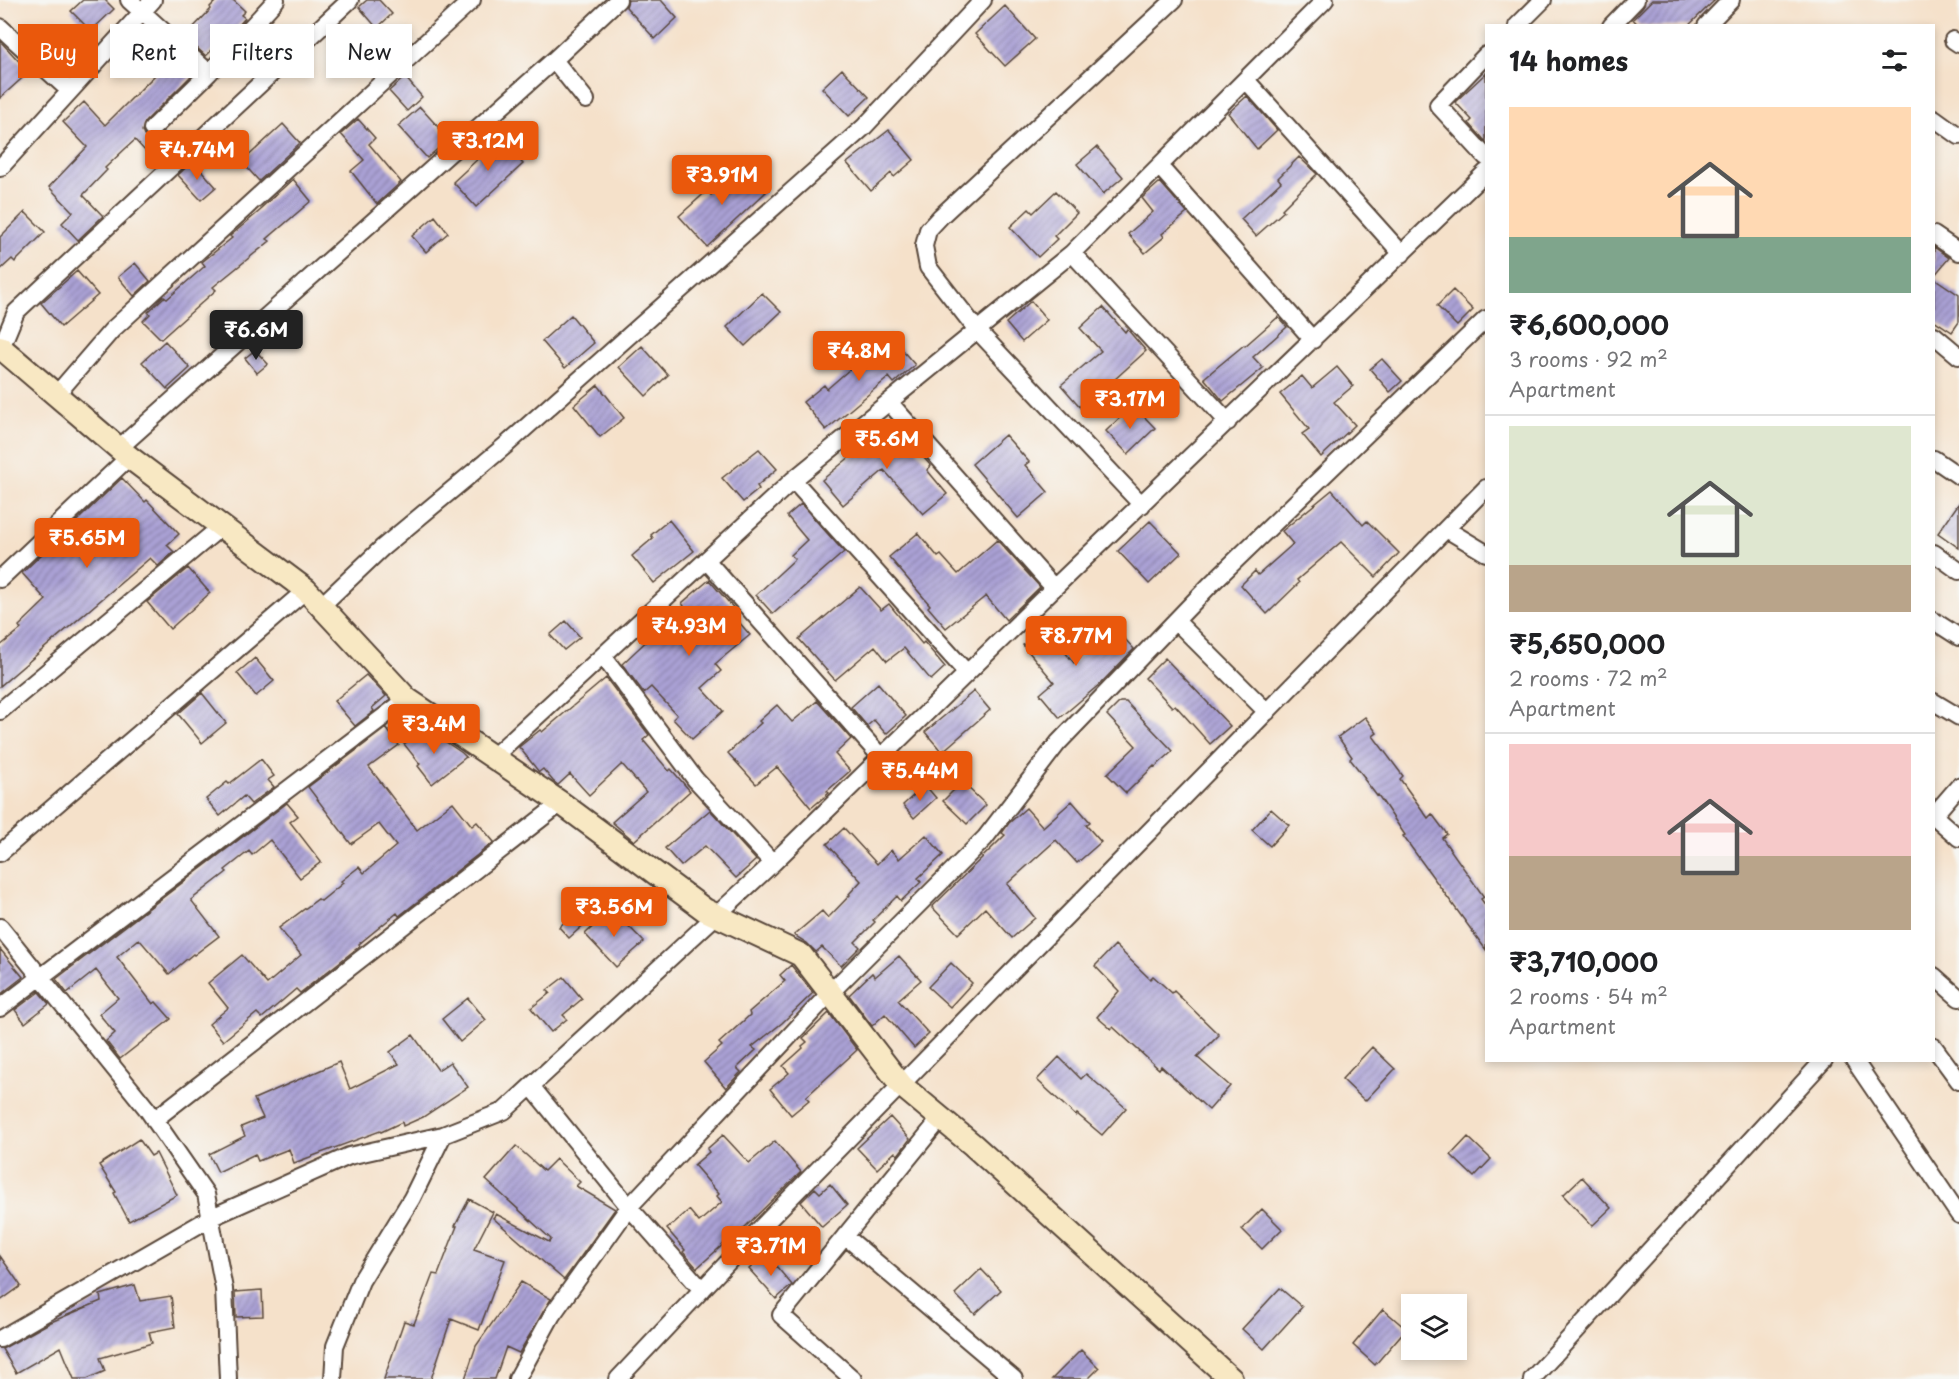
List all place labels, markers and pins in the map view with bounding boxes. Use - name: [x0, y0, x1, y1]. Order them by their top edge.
- pin: ₹3.12M: [439, 121, 537, 172]
- pin: ₹4.74M: [148, 130, 246, 181]
- pin: ₹3.91M: [673, 155, 771, 206]
- pin: ₹6.6M: [214, 310, 298, 361]
- pin: ₹4.8M: [817, 331, 901, 382]
- pin: ₹3.17M: [1081, 379, 1179, 430]
- pin: ₹5.6M: [845, 419, 929, 470]
- pin: ₹5.65M: [38, 518, 136, 569]
- pin: ₹4.93M: [640, 606, 738, 657]
- pin: ₹8.77M: [1027, 616, 1125, 667]
- pin: ₹3.4M: [392, 704, 476, 755]
- pin: ₹5.44M: [871, 751, 969, 802]
- pin: ₹3.56M: [565, 887, 663, 938]
- pin: ₹3.71M: [722, 1226, 820, 1277]

